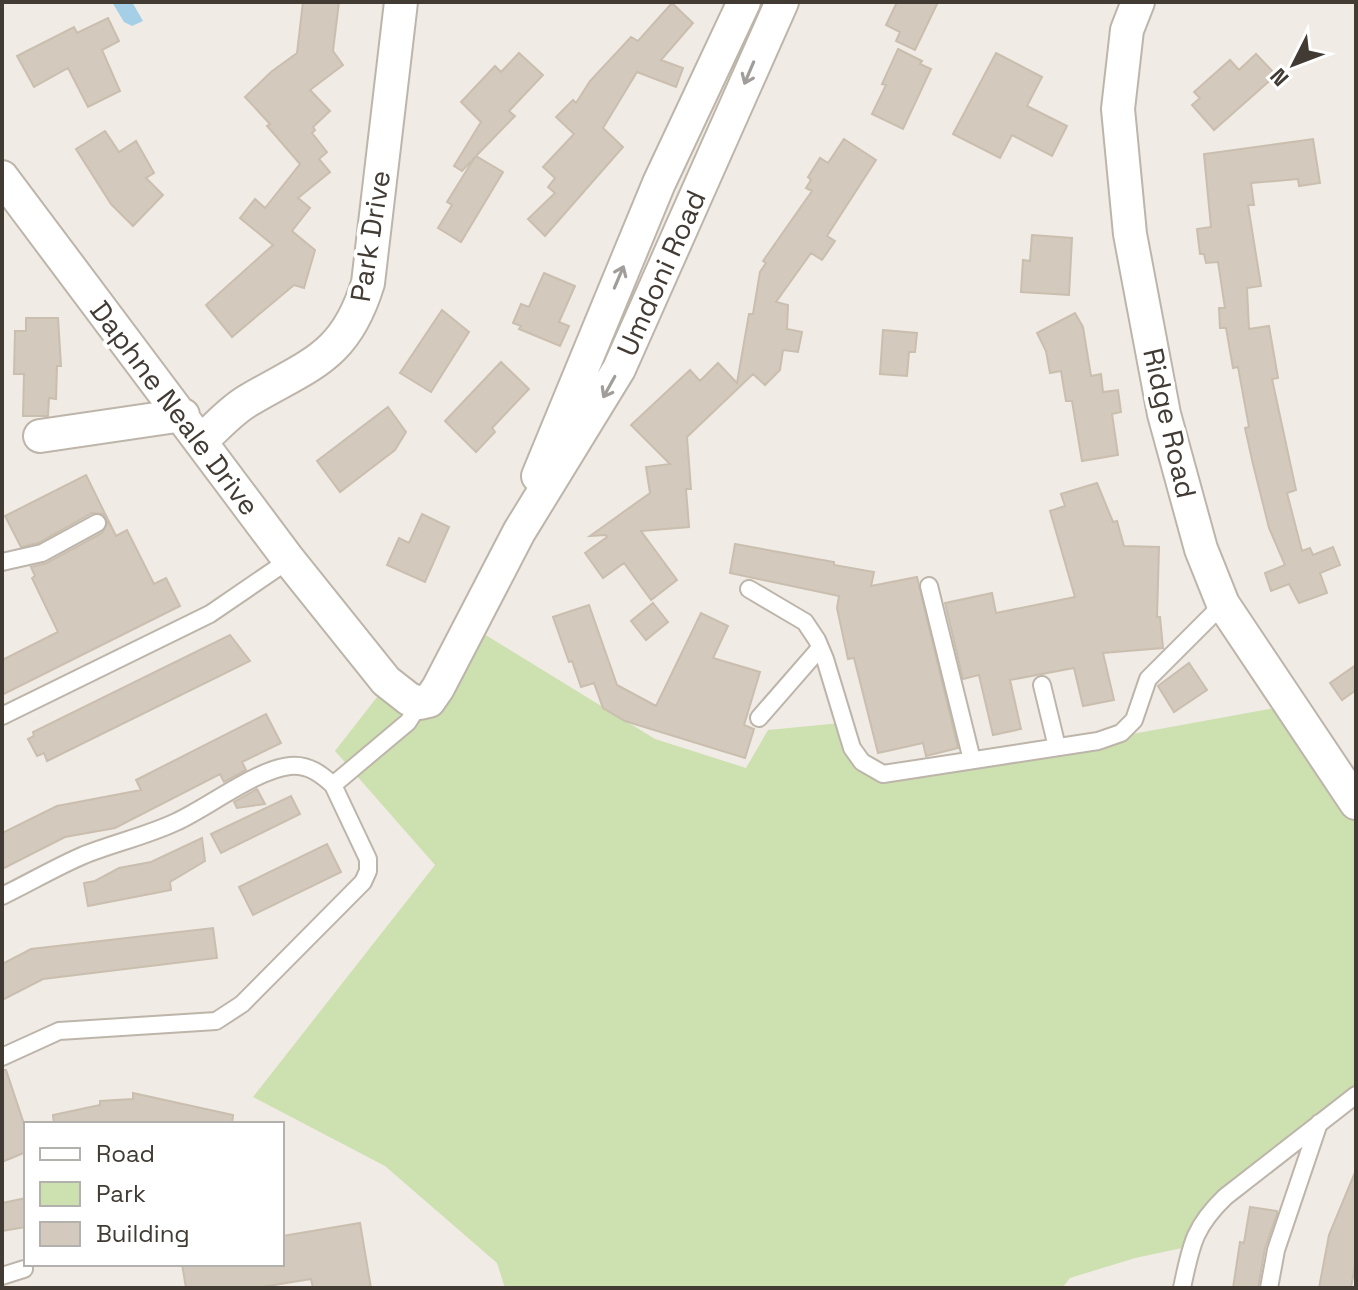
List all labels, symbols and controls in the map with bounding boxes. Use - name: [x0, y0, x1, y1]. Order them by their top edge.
- north arrow: [1254, 24, 1334, 104]
- one-way arrow: [741, 60, 756, 84]
- text: N: [1264, 63, 1294, 92]
- street label: Park Drive: [342, 168, 398, 304]
- street label: Umdoni Road: [608, 184, 714, 362]
- one-way arrow: [613, 265, 628, 290]
- street label: Daphne Neale Drive: [82, 293, 268, 523]
- street label: Ridge Road: [1135, 344, 1205, 502]
- one-way arrow: [601, 375, 617, 398]
- legend: [24, 1122, 284, 1266]
- text: Road: [96, 1138, 155, 1169]
- text: Park: [96, 1178, 146, 1209]
- text: Building: [96, 1218, 190, 1249]

